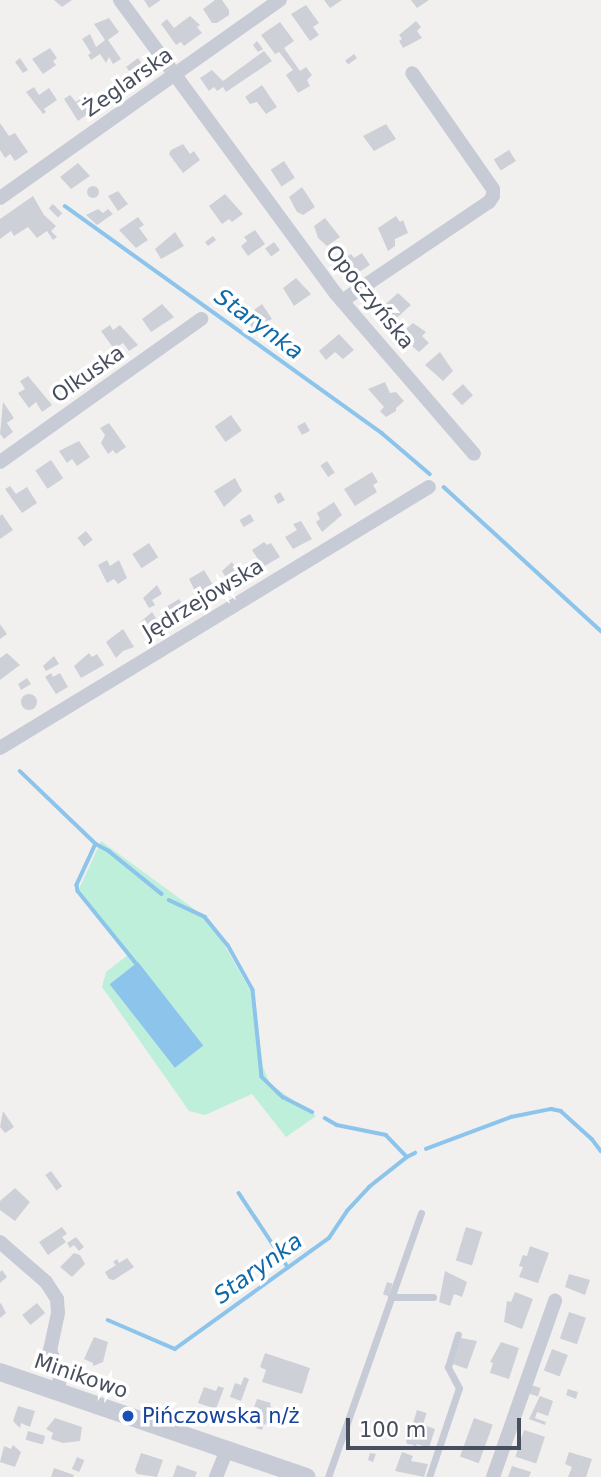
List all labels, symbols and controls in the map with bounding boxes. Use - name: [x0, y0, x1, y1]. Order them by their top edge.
- street label: Żeglarska: [78, 42, 178, 122]
- street label: Opoczyńska: [320, 240, 420, 354]
- water label: Starynka: [209, 283, 309, 365]
- street label: Olkuska: [47, 340, 129, 408]
- street label: Jędrzejowska: [138, 553, 268, 645]
- water label: Starynka: [208, 1227, 308, 1309]
- street label: Minikowo: [31, 1348, 131, 1404]
- place label: Pińczowska n/ż: [142, 1403, 300, 1429]
- scale bar: [349, 1404, 524, 1448]
- marker: Pińczowska n/ż: [120, 1408, 136, 1424]
- text: 100 m: [359, 1418, 426, 1442]

